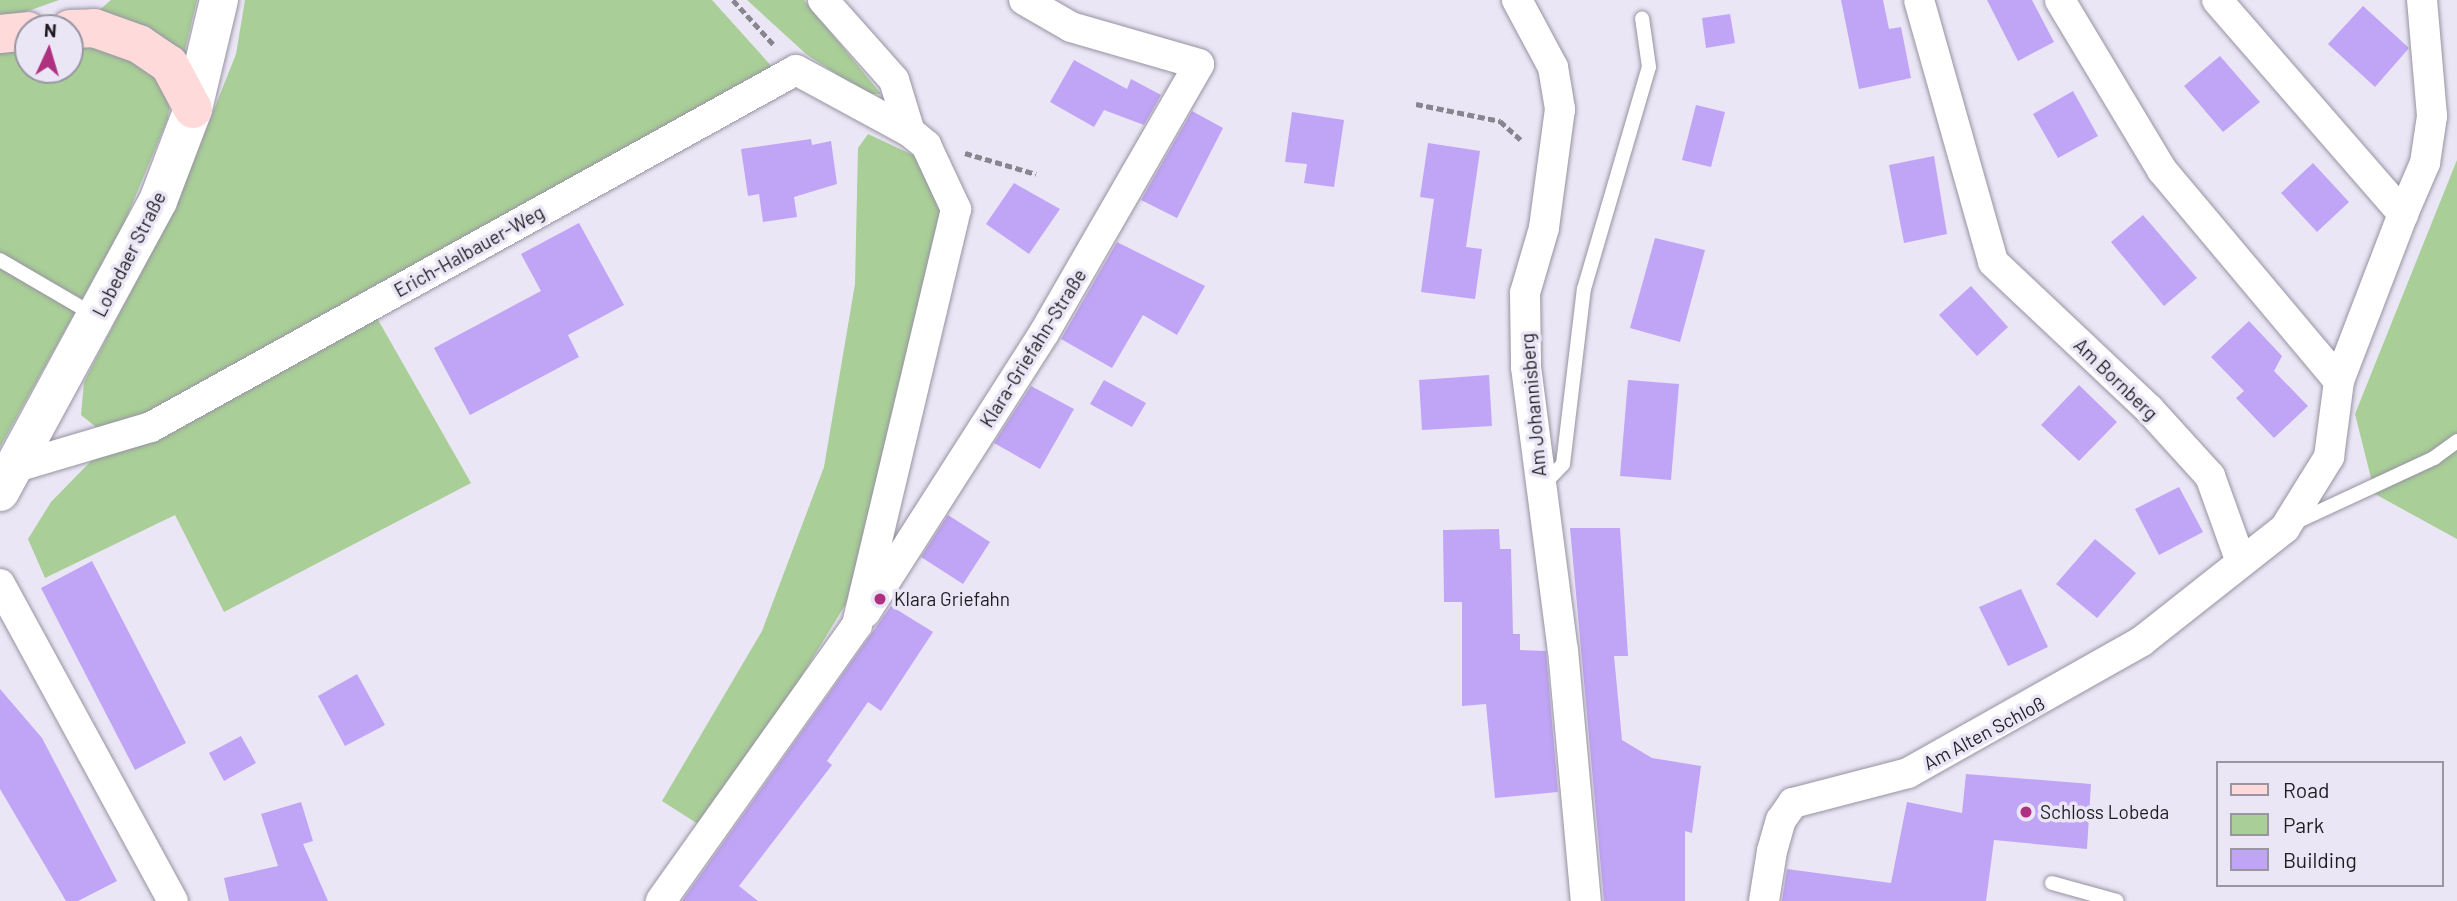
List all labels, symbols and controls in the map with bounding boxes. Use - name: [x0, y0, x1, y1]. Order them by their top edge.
- north arrow: [14, 14, 84, 84]
- text: N: [43, 18, 57, 41]
- street label: Lobedaer Straße: [88, 187, 170, 321]
- street label: Erich-Halbauer-Weg: [390, 200, 548, 302]
- street label: Klara-Griefahn-Straße: [975, 265, 1091, 431]
- street label: Am Johannisberg: [1515, 332, 1551, 478]
- street label: Am Bornberg: [2069, 333, 2163, 425]
- place label: Klara Griefahn: [894, 588, 1010, 610]
- marker: Klara Griefahn: [872, 591, 888, 607]
- street label: Am Alten Schloß: [1919, 691, 2049, 775]
- legend: [2216, 761, 2443, 887]
- text: Road: [2283, 777, 2329, 802]
- place label: Schloss Lobeda: [2040, 801, 2169, 823]
- marker: Schloss Lobeda: [2018, 804, 2034, 820]
- text: Park: [2283, 812, 2324, 837]
- text: Building: [2283, 847, 2357, 872]

